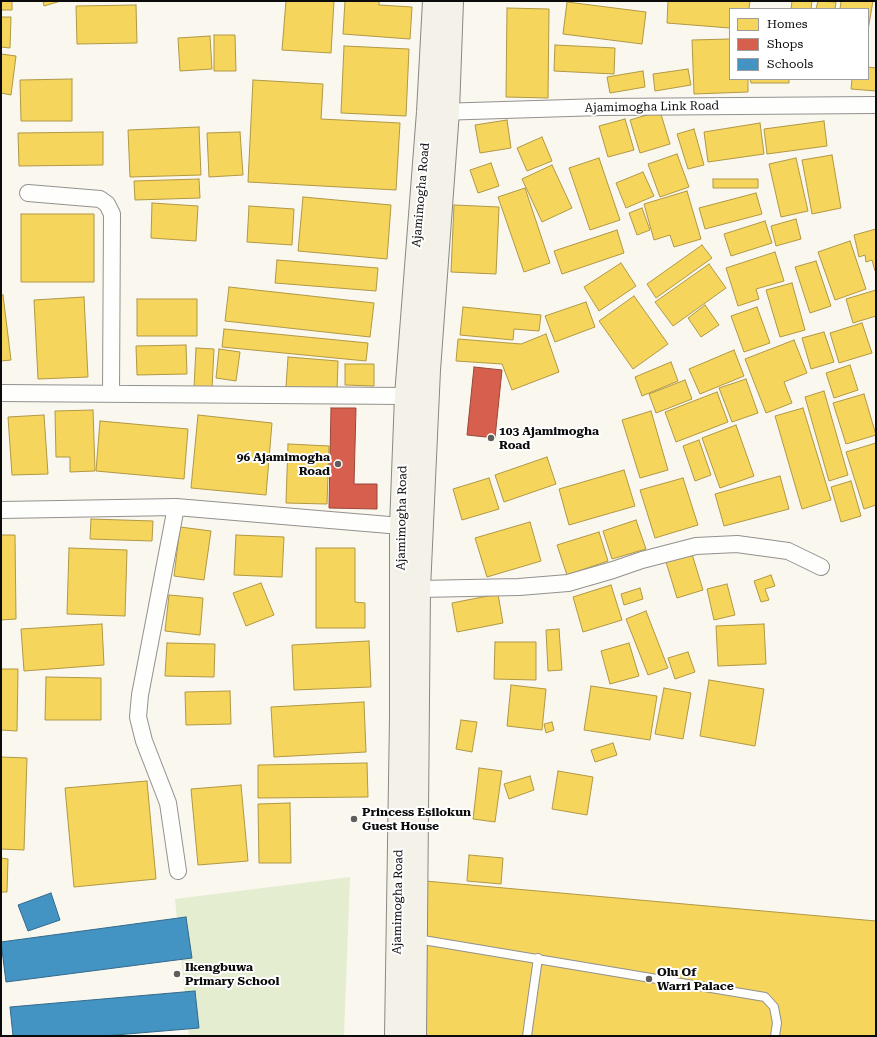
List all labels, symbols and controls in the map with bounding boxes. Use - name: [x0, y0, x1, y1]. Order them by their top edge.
- legend: [729, 8, 869, 80]
- text: Homes: [767, 17, 807, 31]
- text: Shops: [767, 37, 803, 51]
- text: Schools: [767, 57, 813, 71]
- street label: Ajamimogha Link Road: [585, 99, 719, 115]
- street label: Ajamimogha Road: [409, 142, 433, 248]
- place label: 103 Ajamimogha Road: [499, 424, 599, 452]
- marker: 103 Ajamimogha Road: [486, 433, 496, 443]
- place label: 96 Ajamimogha Road: [237, 450, 330, 478]
- marker: 96 Ajamimogha Road: [333, 459, 343, 469]
- street label: Ajamimogha Road: [394, 465, 410, 571]
- place label: Princess Esilokun Guest House: [362, 805, 471, 833]
- marker: Princess Esilokun Guest House: [349, 814, 359, 824]
- street label: Ajamimogha Road: [390, 849, 406, 955]
- place label: Ikengbuwa Primary School: [185, 960, 280, 988]
- place label: Olu Of Warri Palace: [657, 965, 734, 993]
- marker: Ikengbuwa Primary School: [172, 969, 182, 979]
- marker: Olu Of Warri Palace: [644, 974, 654, 984]

